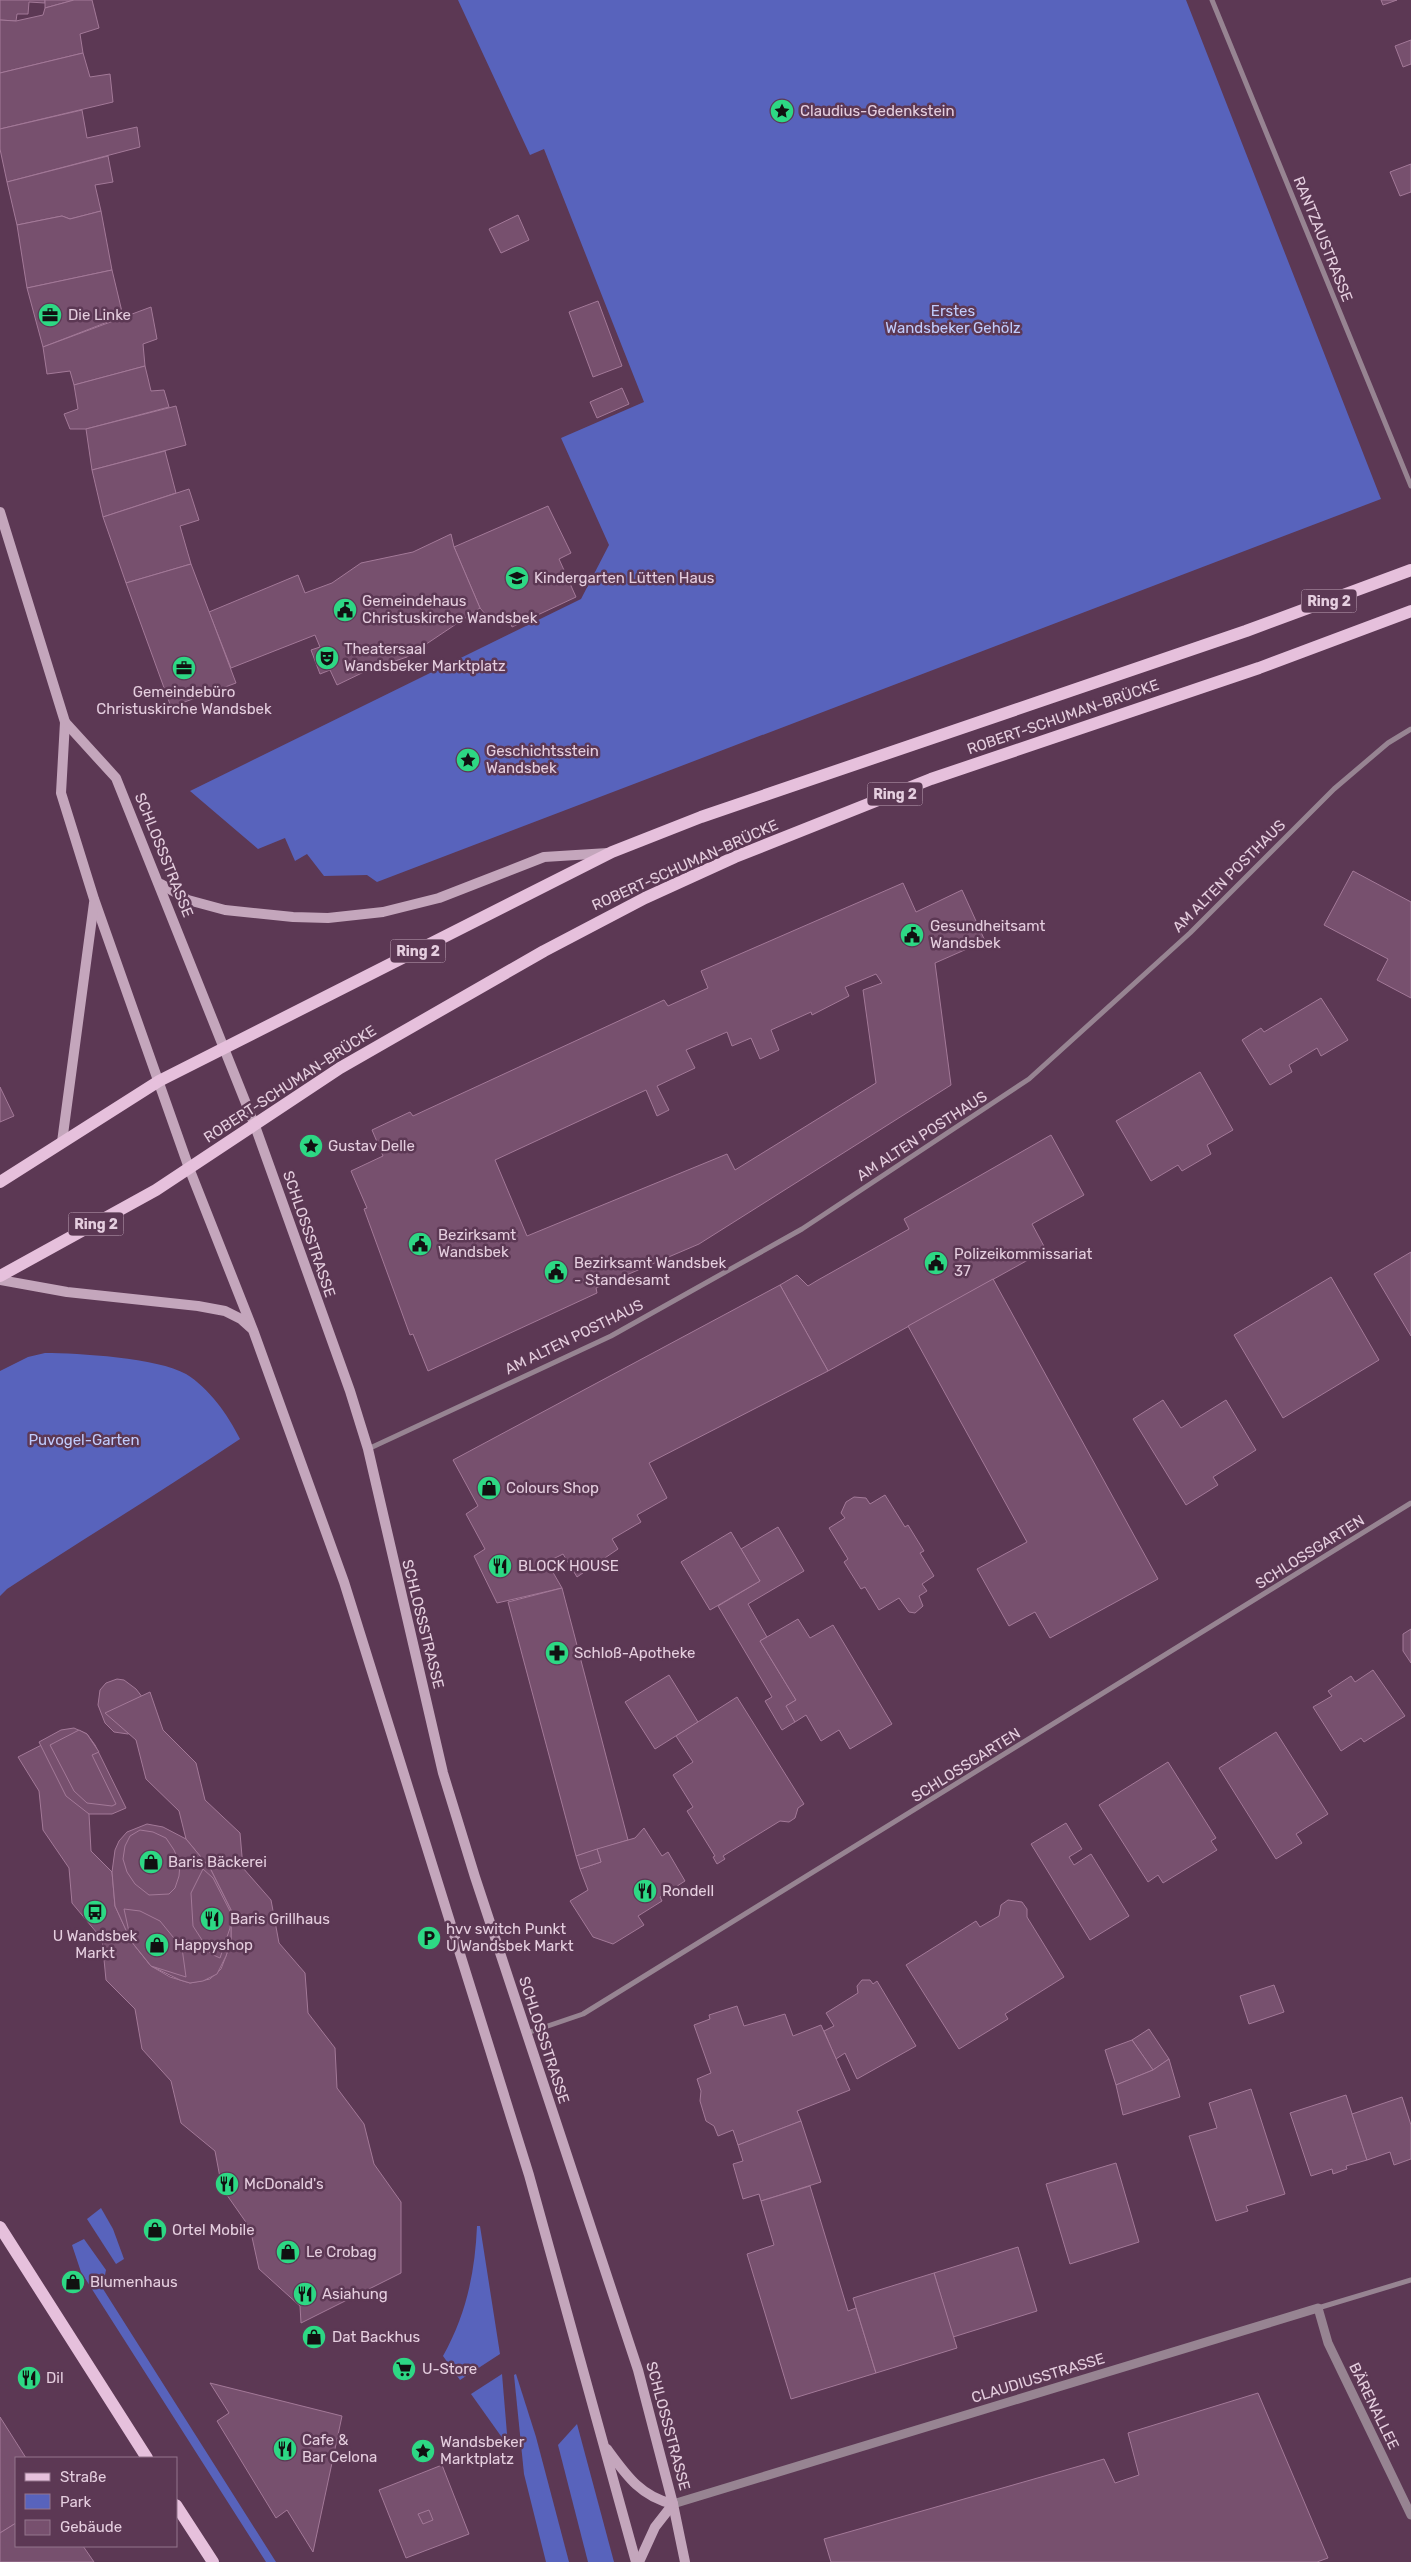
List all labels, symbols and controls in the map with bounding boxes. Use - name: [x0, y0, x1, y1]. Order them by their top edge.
- place icon: Claudius-Gedenkstein: [769, 98, 795, 124]
- place label: Claudius-Gedenkstein: [800, 102, 955, 120]
- street label: RANTZAUSTRASSE: [1290, 174, 1356, 304]
- office icon: Die Linke: [37, 302, 63, 328]
- park label: Erstes Wandsbeker Gehölz: [885, 302, 1021, 337]
- place label: Die Linke: [68, 306, 131, 324]
- school or university icon: Kindergarten Lütten Haus: [504, 565, 530, 591]
- place label: Kindergarten Lütten Haus: [534, 569, 715, 587]
- road number: Ring 2: [1302, 590, 1356, 612]
- place label: Gemeindehaus Christuskirche Wandsbek: [362, 592, 538, 627]
- public building icon: Gemeindehaus Christuskirche Wandsbek: [332, 597, 358, 623]
- place label: Theatersaal Wandsbeker Marktplatz: [344, 640, 506, 675]
- theatre icon: Theatersaal Wandsbeker Marktplatz: [314, 645, 340, 671]
- office icon: Gemeindebüro Christuskirche Wandsbek: [171, 655, 197, 681]
- street label: ROBERT-SCHUMAN-BRÜCKE: [965, 676, 1161, 758]
- place label: Gemeindebüro Christuskirche Wandsbek: [96, 683, 272, 718]
- place label: Geschichtsstein Wandsbek: [486, 742, 599, 777]
- place icon: Geschichtsstein Wandsbek: [455, 747, 481, 773]
- road number: Ring 2: [868, 782, 922, 806]
- street label: SCHLOSSSTRASSE: [131, 790, 197, 920]
- street label: ROBERT-SCHUMAN-BRÜCKE: [589, 816, 781, 914]
- street label: AM ALTEN POSTHAUS: [1169, 816, 1289, 936]
- place label: Gesundheitsamt Wandsbek: [930, 917, 1045, 952]
- public building icon: Gesundheitsamt Wandsbek: [899, 922, 925, 948]
- road number: Ring 2: [390, 939, 446, 962]
- street label: ROBERT-SCHUMAN-BRÜCKE: [200, 1021, 380, 1147]
- street label: AM ALTEN POSTHAUS: [853, 1087, 991, 1185]
- place icon: Gustav Delle: [298, 1133, 324, 1159]
- place label: Gustav Delle: [328, 1137, 415, 1155]
- street label: SCHLOSSSTRASSE: [279, 1168, 339, 1300]
- road number: Ring 2: [68, 1212, 124, 1236]
- place label: Bezirksamt Wandsbek: [438, 1226, 516, 1261]
- public building icon: Bezirksamt Wandsbek: [407, 1231, 433, 1257]
- place label: Polizeikommissariat 37: [954, 1245, 1092, 1280]
- public building icon: Polizeikommissariat 37: [923, 1250, 949, 1276]
- place label: Bezirksamt Wandsbek - Standesamt: [574, 1254, 726, 1289]
- public building icon: Bezirksamt Wandsbek - Standesamt: [543, 1259, 569, 1285]
- street label: AM ALTEN POSTHAUS: [502, 1296, 646, 1378]
- park label: Puvogel-Garten: [28, 1431, 140, 1449]
- shop icon: Colours Shop: [476, 1475, 502, 1501]
- place label: Colours Shop: [506, 1479, 599, 1497]
- street label: SCHLOSSGARTEN: [1252, 1511, 1368, 1593]
- restaurant icon: BLOCK HOUSE: [487, 1553, 513, 1579]
- place label: BLOCK HOUSE: [518, 1557, 619, 1575]
- street label: SCHLOSSSTRASSE: [398, 1558, 448, 1690]
- pharmacy icon: Schloß-Apotheke: [544, 1640, 570, 1666]
- place label: Schloß-Apotheke: [574, 1644, 695, 1662]
- street label: SCHLOSSGARTEN: [908, 1724, 1024, 1806]
- shop icon: Baris Bäckerei: [138, 1849, 164, 1875]
- place label: Baris Bäckerei: [168, 1853, 267, 1871]
- restaurant icon: Rondell: [632, 1878, 658, 1904]
- place label: Rondell: [662, 1882, 714, 1900]
- bus stop icon: U Wandsbek Markt: [82, 1899, 108, 1925]
- restaurant icon: Baris Grillhaus: [199, 1906, 225, 1932]
- place label: Baris Grillhaus: [230, 1910, 330, 1928]
- place label: hvv switch Punkt U Wandsbek Markt: [446, 1920, 574, 1955]
- parking icon: hvv switch Punkt U Wandsbek Markt: [416, 1925, 442, 1951]
- place label: U Wandsbek Markt: [53, 1927, 138, 1962]
- shop icon: Happyshop: [144, 1932, 170, 1958]
- place label: Happyshop: [174, 1936, 253, 1954]
- street label: SCHLOSSSTRASSE: [515, 1974, 573, 2106]
- restaurant icon: McDonald's: [214, 2171, 240, 2197]
- place label: McDonald's: [244, 2175, 324, 2193]
- shop icon: Ortel Mobile: [142, 2217, 168, 2243]
- place label: Ortel Mobile: [172, 2221, 255, 2239]
- shop icon: Le Crobag: [275, 2239, 301, 2265]
- place label: Le Crobag: [306, 2243, 377, 2261]
- shop icon: Blumenhaus: [60, 2269, 86, 2295]
- place label: Blumenhaus: [90, 2273, 178, 2291]
- restaurant icon: Asiahung: [292, 2281, 318, 2307]
- place label: Asiahung: [322, 2285, 388, 2303]
- shop icon: Dat Backhus: [301, 2324, 327, 2350]
- place label: Dat Backhus: [332, 2328, 421, 2346]
- street label: CLAUDIUSSTRASSE: [969, 2349, 1107, 2407]
- supermarket icon: U-Store: [391, 2356, 417, 2382]
- place label: U-Store: [422, 2360, 477, 2378]
- street label: SCHLOSSSTRASSE: [642, 2360, 694, 2492]
- street label: BÄRENALLEE: [1345, 2360, 1403, 2452]
- restaurant icon: Dil: [16, 2365, 42, 2391]
- place label: Dil: [46, 2369, 64, 2387]
- place label: Cafe & Bar Celona: [302, 2431, 377, 2466]
- place label: Wandsbeker Marktplatz: [440, 2433, 525, 2468]
- restaurant icon: Cafe & Bar Celona: [272, 2436, 298, 2462]
- place icon: Wandsbeker Marktplatz: [410, 2438, 436, 2464]
- legend: [15, 2457, 178, 2547]
- text: Straße: [60, 2468, 106, 2486]
- text: Park: [60, 2493, 91, 2511]
- text: Gebäude: [60, 2518, 122, 2536]

